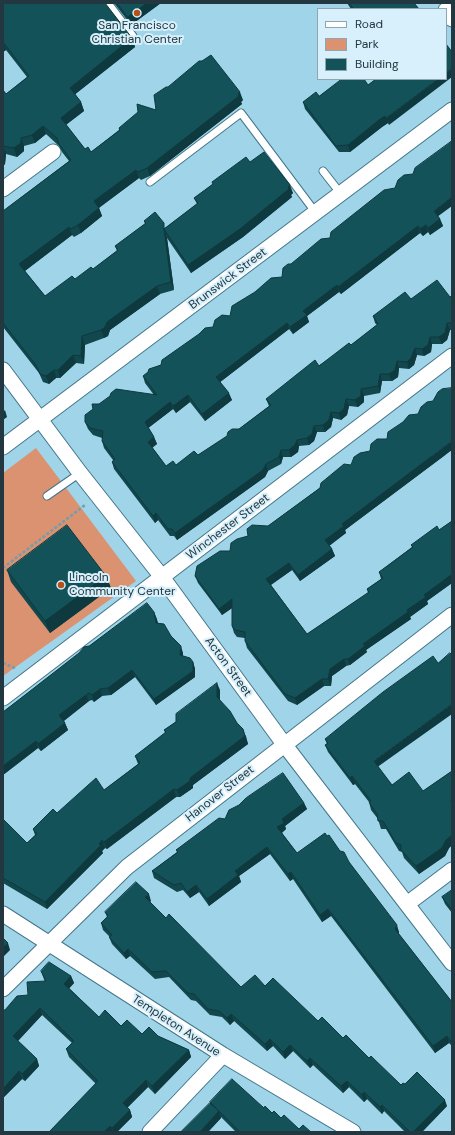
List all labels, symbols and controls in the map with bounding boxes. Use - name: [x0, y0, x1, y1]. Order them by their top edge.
- marker: San Francisco Christian Center: [132, 8, 142, 18]
- legend: [317, 8, 447, 80]
- text: Road: [355, 16, 383, 32]
- place label: San Francisco Christian Center: [92, 19, 182, 47]
- text: Park: [355, 36, 379, 52]
- text: Building: [355, 56, 399, 72]
- street label: Brunswick Street: [186, 245, 270, 313]
- street label: Winchester Street: [183, 491, 273, 563]
- place label: Lincoln Community Center: [69, 571, 175, 599]
- marker: Lincoln Community Center: [56, 580, 66, 590]
- street label: Acton Street: [202, 634, 254, 700]
- street label: Hanover Street: [183, 763, 257, 825]
- street label: Templeton Avenue: [129, 992, 223, 1060]

